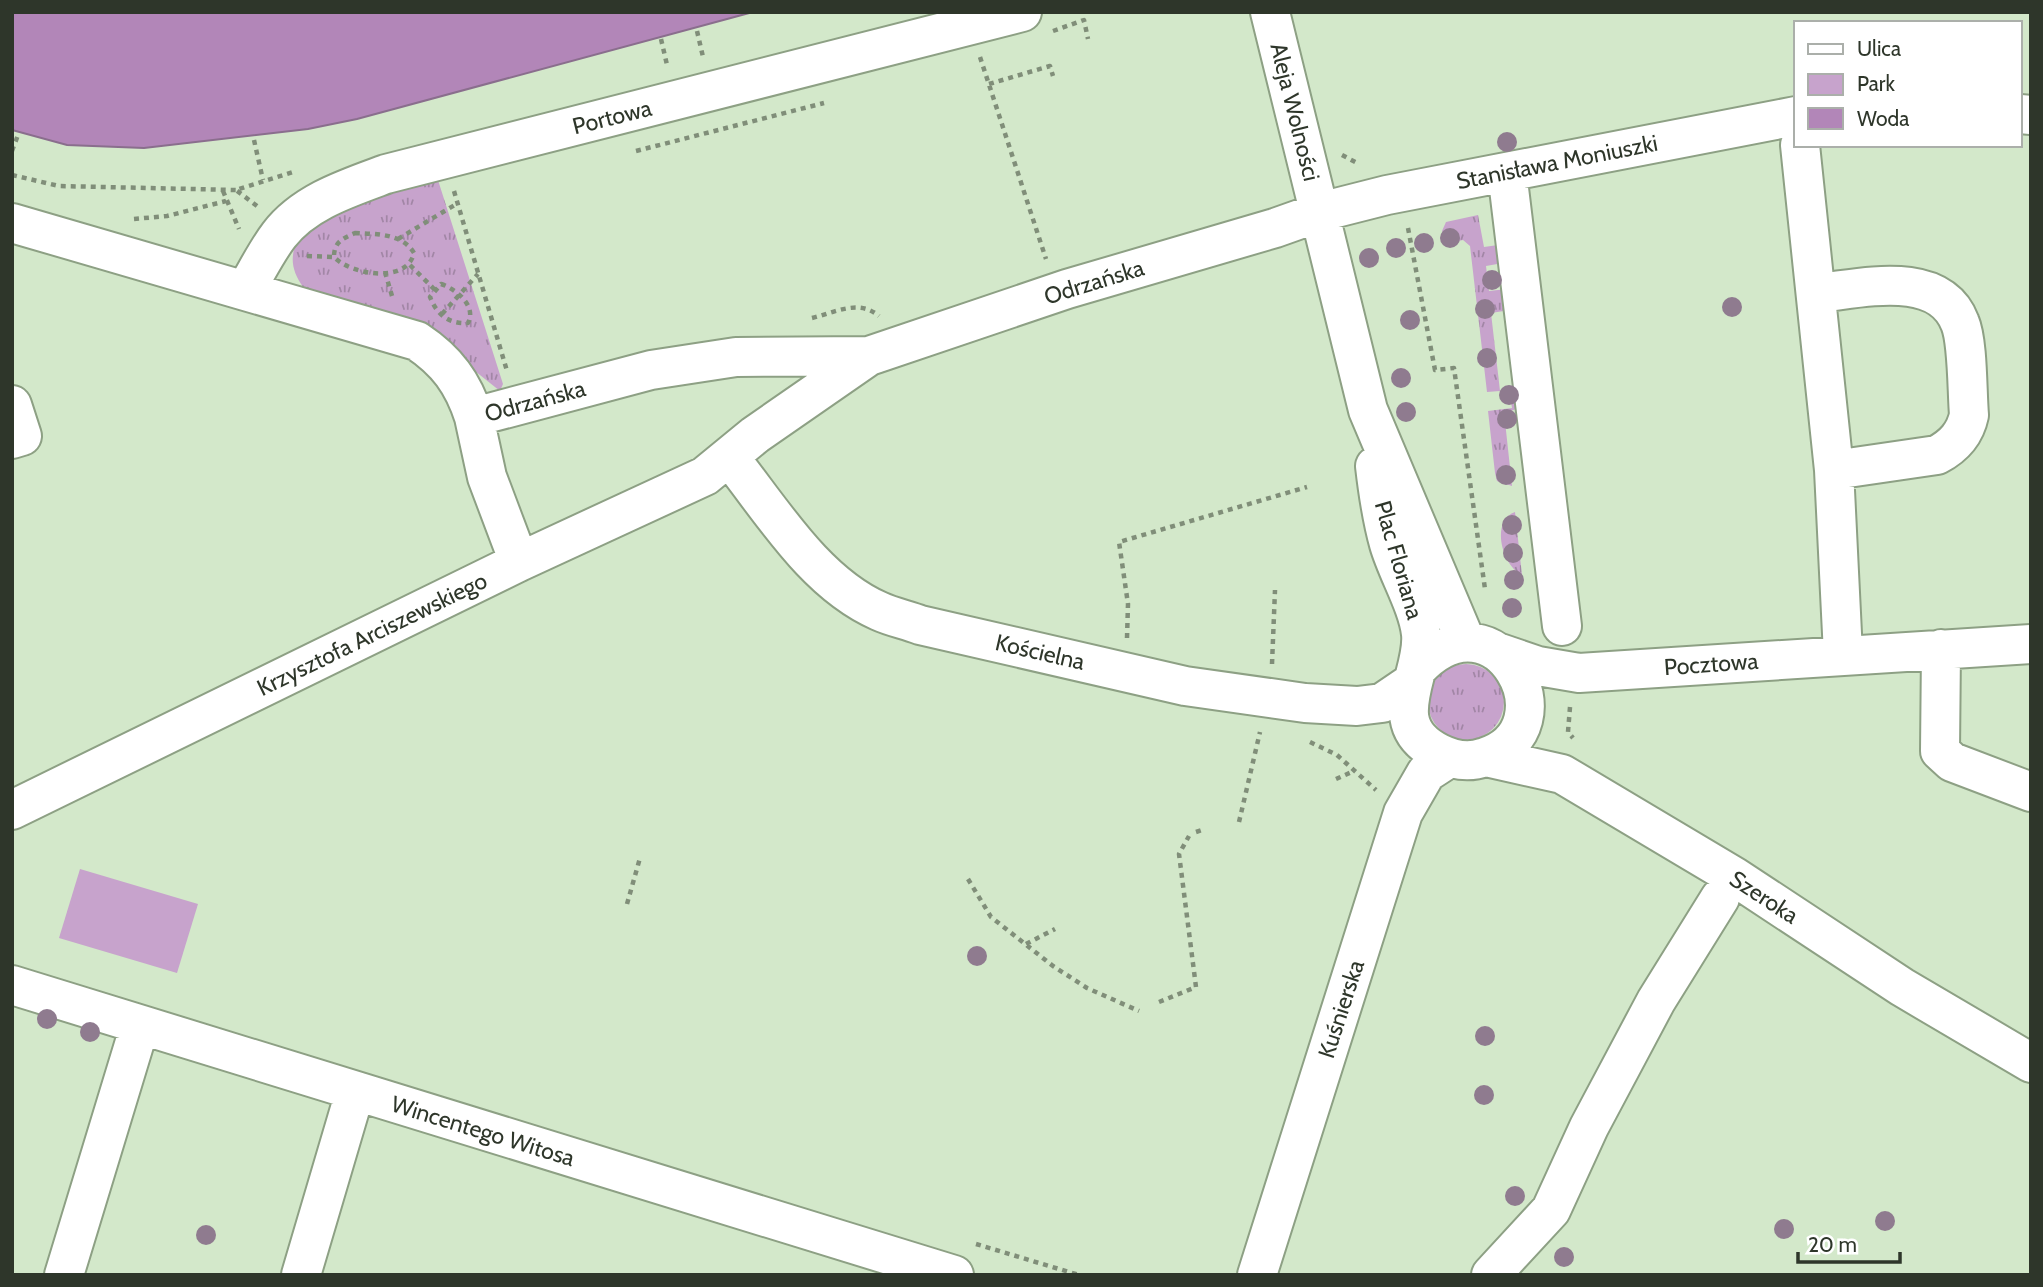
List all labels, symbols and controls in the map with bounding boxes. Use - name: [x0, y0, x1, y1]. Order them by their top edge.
- legend: [1794, 21, 2022, 147]
- text: Ulica: [1857, 36, 1901, 61]
- street label: Aleja Wolności: [1264, 40, 1326, 184]
- text: Park: [1857, 71, 1895, 96]
- street label: Portowa: [570, 94, 654, 140]
- text: Woda: [1857, 106, 1909, 131]
- street label: Stanisława Moniuszki: [1454, 129, 1660, 195]
- street label: Odrzańska: [1041, 254, 1147, 310]
- street label: Odrzańska: [482, 374, 588, 428]
- street label: Plac Floriana: [1369, 497, 1429, 623]
- street label: Krzysztofa Arciszewskiego: [252, 566, 492, 702]
- street label: Kościelna: [993, 628, 1087, 676]
- street label: Pocztowa: [1663, 647, 1759, 681]
- street label: Szeroka: [1724, 864, 1804, 930]
- street label: Kuśnierska: [1312, 956, 1370, 1062]
- street label: Wincentego Witosa: [388, 1090, 578, 1172]
- scale bar: [1798, 1220, 1899, 1264]
- text: 20 m: [1808, 1232, 1857, 1257]

